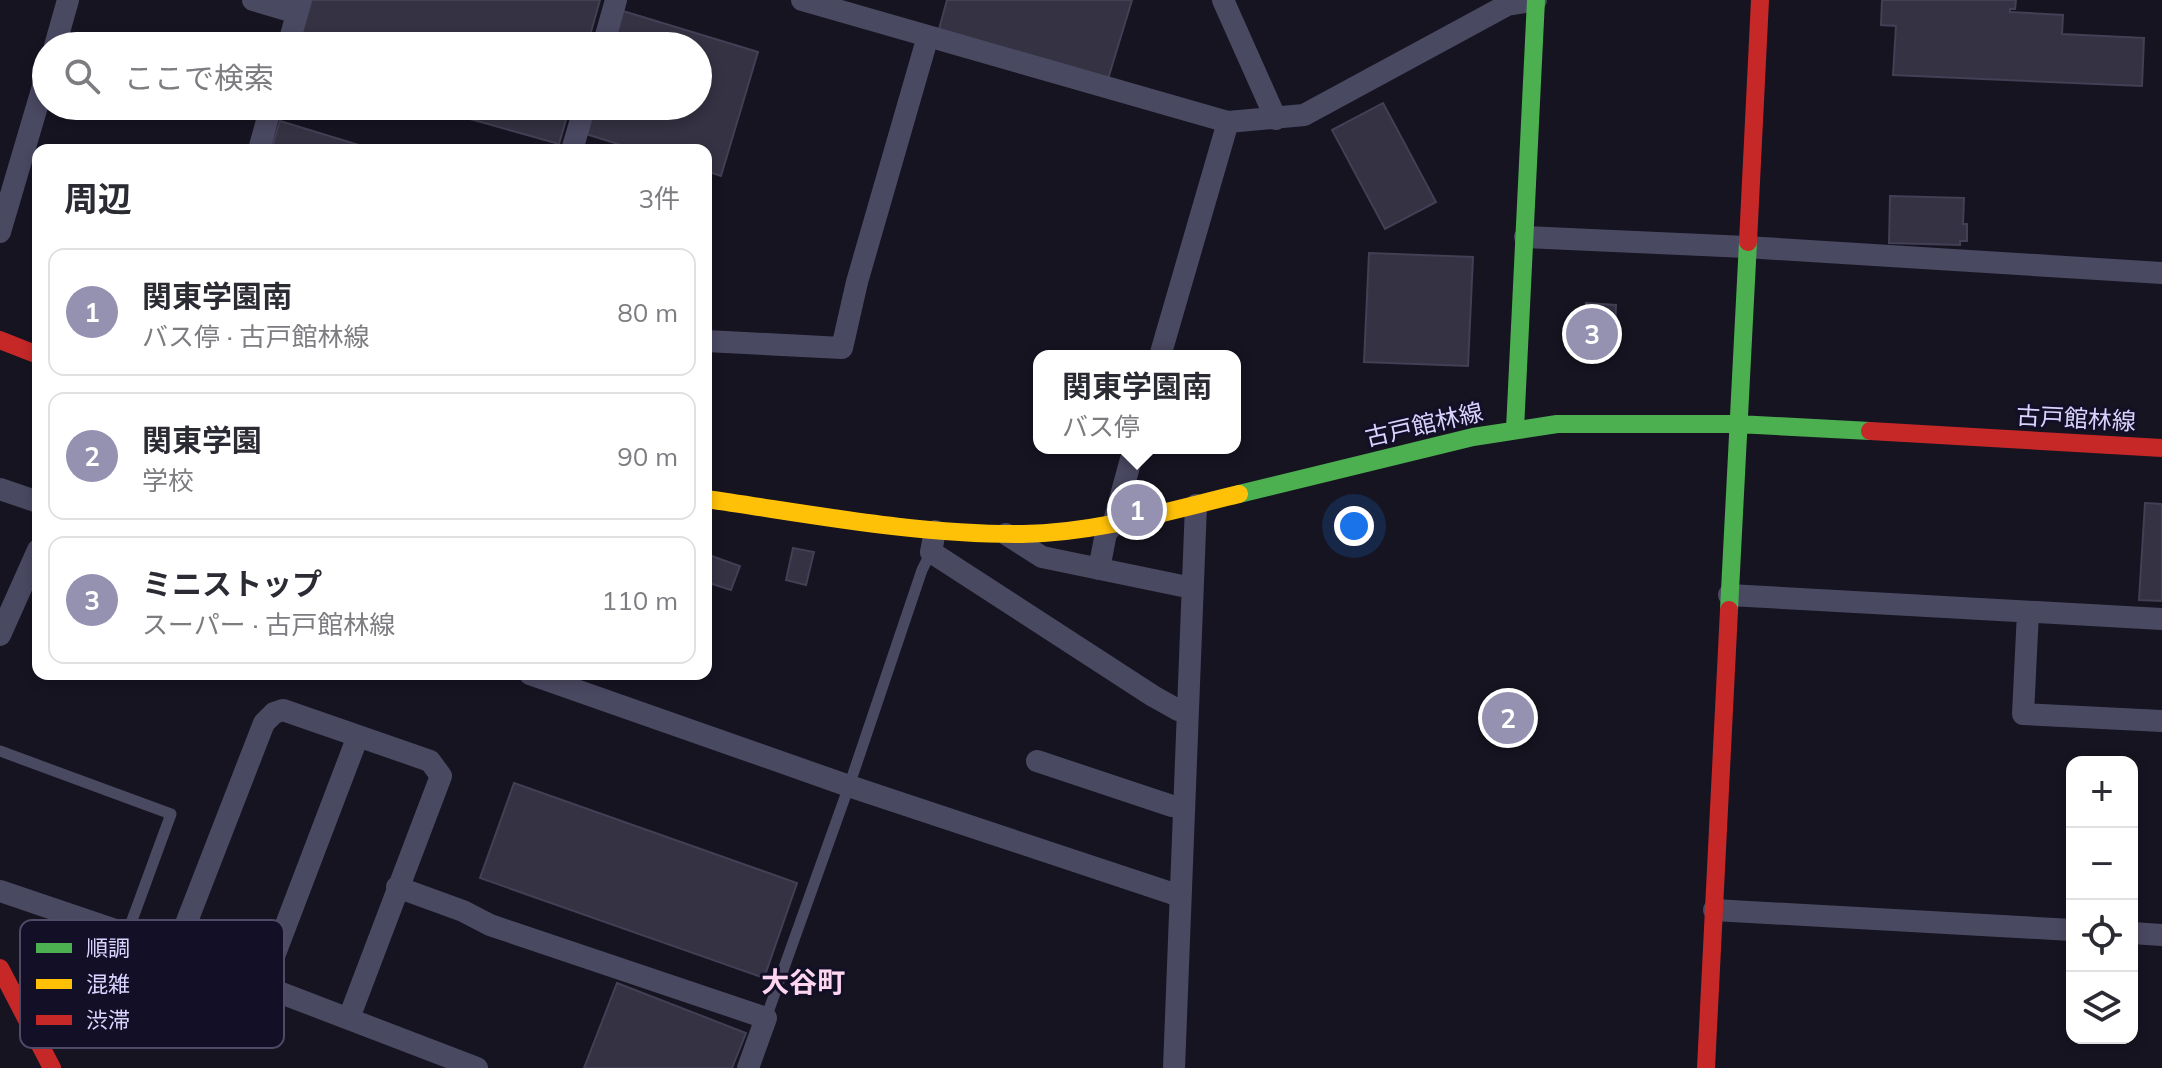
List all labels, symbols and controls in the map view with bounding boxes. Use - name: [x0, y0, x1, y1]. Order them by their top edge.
- search box: [32, 32, 712, 120]
- icon: search: [60, 54, 104, 98]
- text: ここで検索: [124, 59, 274, 97]
- text: 周辺: [64, 177, 132, 220]
- text: 3件: [638, 182, 680, 215]
- text: 関東学園南: [142, 277, 292, 315]
- text: 1: [84, 296, 100, 329]
- text: 80 m: [617, 296, 678, 329]
- pin: 3: [1566, 304, 1618, 364]
- text: バス停 · 古戸館林線: [142, 320, 370, 353]
- popup: [1033, 350, 1241, 454]
- text: 関東学園南: [1062, 367, 1212, 405]
- street label: 古戸館林線: [1362, 396, 1486, 452]
- street label: 古戸館林線: [2015, 400, 2137, 436]
- text: バス停: [1062, 410, 1140, 443]
- text: 関東学園: [142, 421, 262, 459]
- text: 2: [84, 440, 100, 473]
- text: 90 m: [617, 440, 678, 473]
- text: 学校: [142, 464, 194, 497]
- pin: 1: [1111, 480, 1163, 540]
- your location: [1334, 506, 1374, 546]
- text: ミニストップ: [142, 565, 322, 603]
- text: 3: [84, 584, 100, 617]
- text: 110 m: [602, 584, 678, 617]
- text: スーパー · 古戸館林線: [142, 608, 395, 641]
- pin: 2: [1482, 688, 1534, 748]
- map controls: [2066, 756, 2138, 1044]
- button: +: [2066, 756, 2138, 828]
- button: −: [2066, 828, 2138, 900]
- button: locate: [2066, 900, 2138, 972]
- legend: [20, 920, 284, 1048]
- text: 順調: [86, 934, 130, 962]
- district label: 大谷町: [761, 964, 845, 999]
- text: 混雑: [86, 970, 130, 998]
- button: layers: [2066, 972, 2138, 1044]
- text: 渋滞: [86, 1006, 130, 1034]

